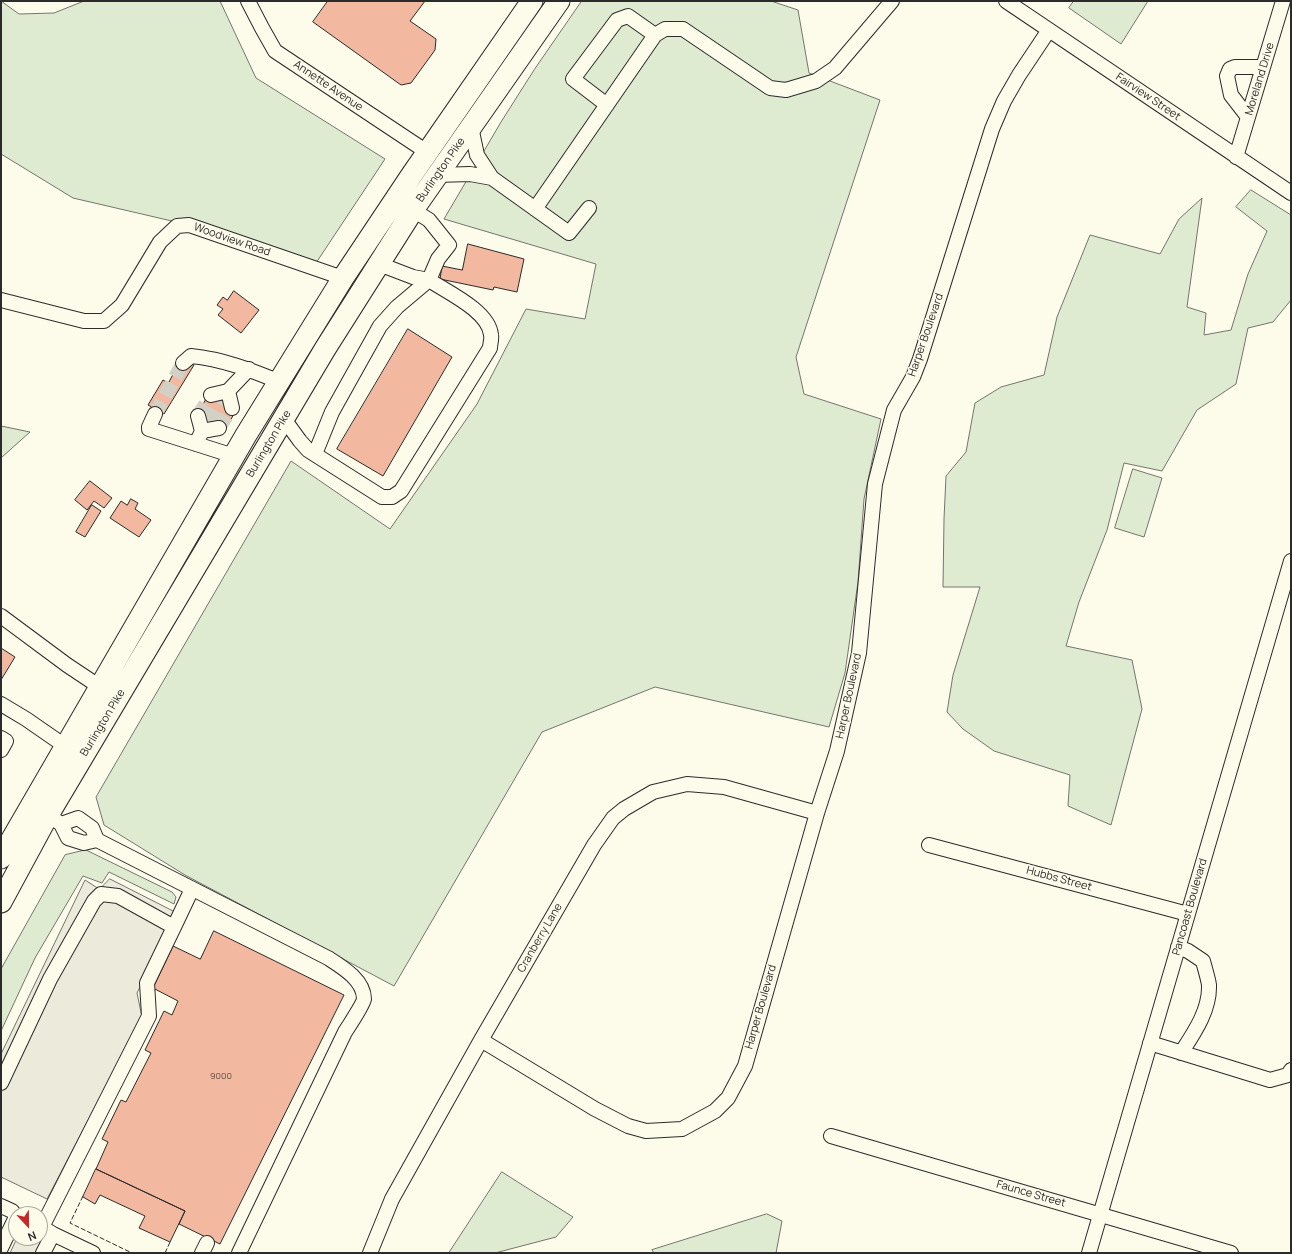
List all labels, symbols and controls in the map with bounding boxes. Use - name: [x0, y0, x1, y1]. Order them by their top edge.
- street label: Moreland Drive: [1243, 41, 1277, 117]
- street label: Annette Avenue: [291, 58, 365, 114]
- street label: Fairview Street: [1113, 70, 1183, 124]
- street label: Burlington Pike: [414, 135, 468, 205]
- street label: Woodview Road: [192, 221, 272, 259]
- street label: Harper Boulevard: [906, 292, 946, 378]
- street label: Burlington Pike: [244, 408, 294, 480]
- street label: Harper Boulevard: [833, 652, 865, 740]
- street label: Burlington Pike: [78, 687, 128, 759]
- street label: Pancoast Boulevard: [1170, 857, 1210, 957]
- street label: Hubbs Street: [1025, 864, 1093, 894]
- street label: Cranberry Lane: [515, 901, 565, 975]
- street label: Harper Boulevard: [743, 963, 779, 1051]
- house number: 9000: [210, 1071, 232, 1081]
- street label: Faunce Street: [995, 1178, 1067, 1210]
- north arrow: [8, 1206, 48, 1246]
- text: N: [26, 1228, 39, 1245]

